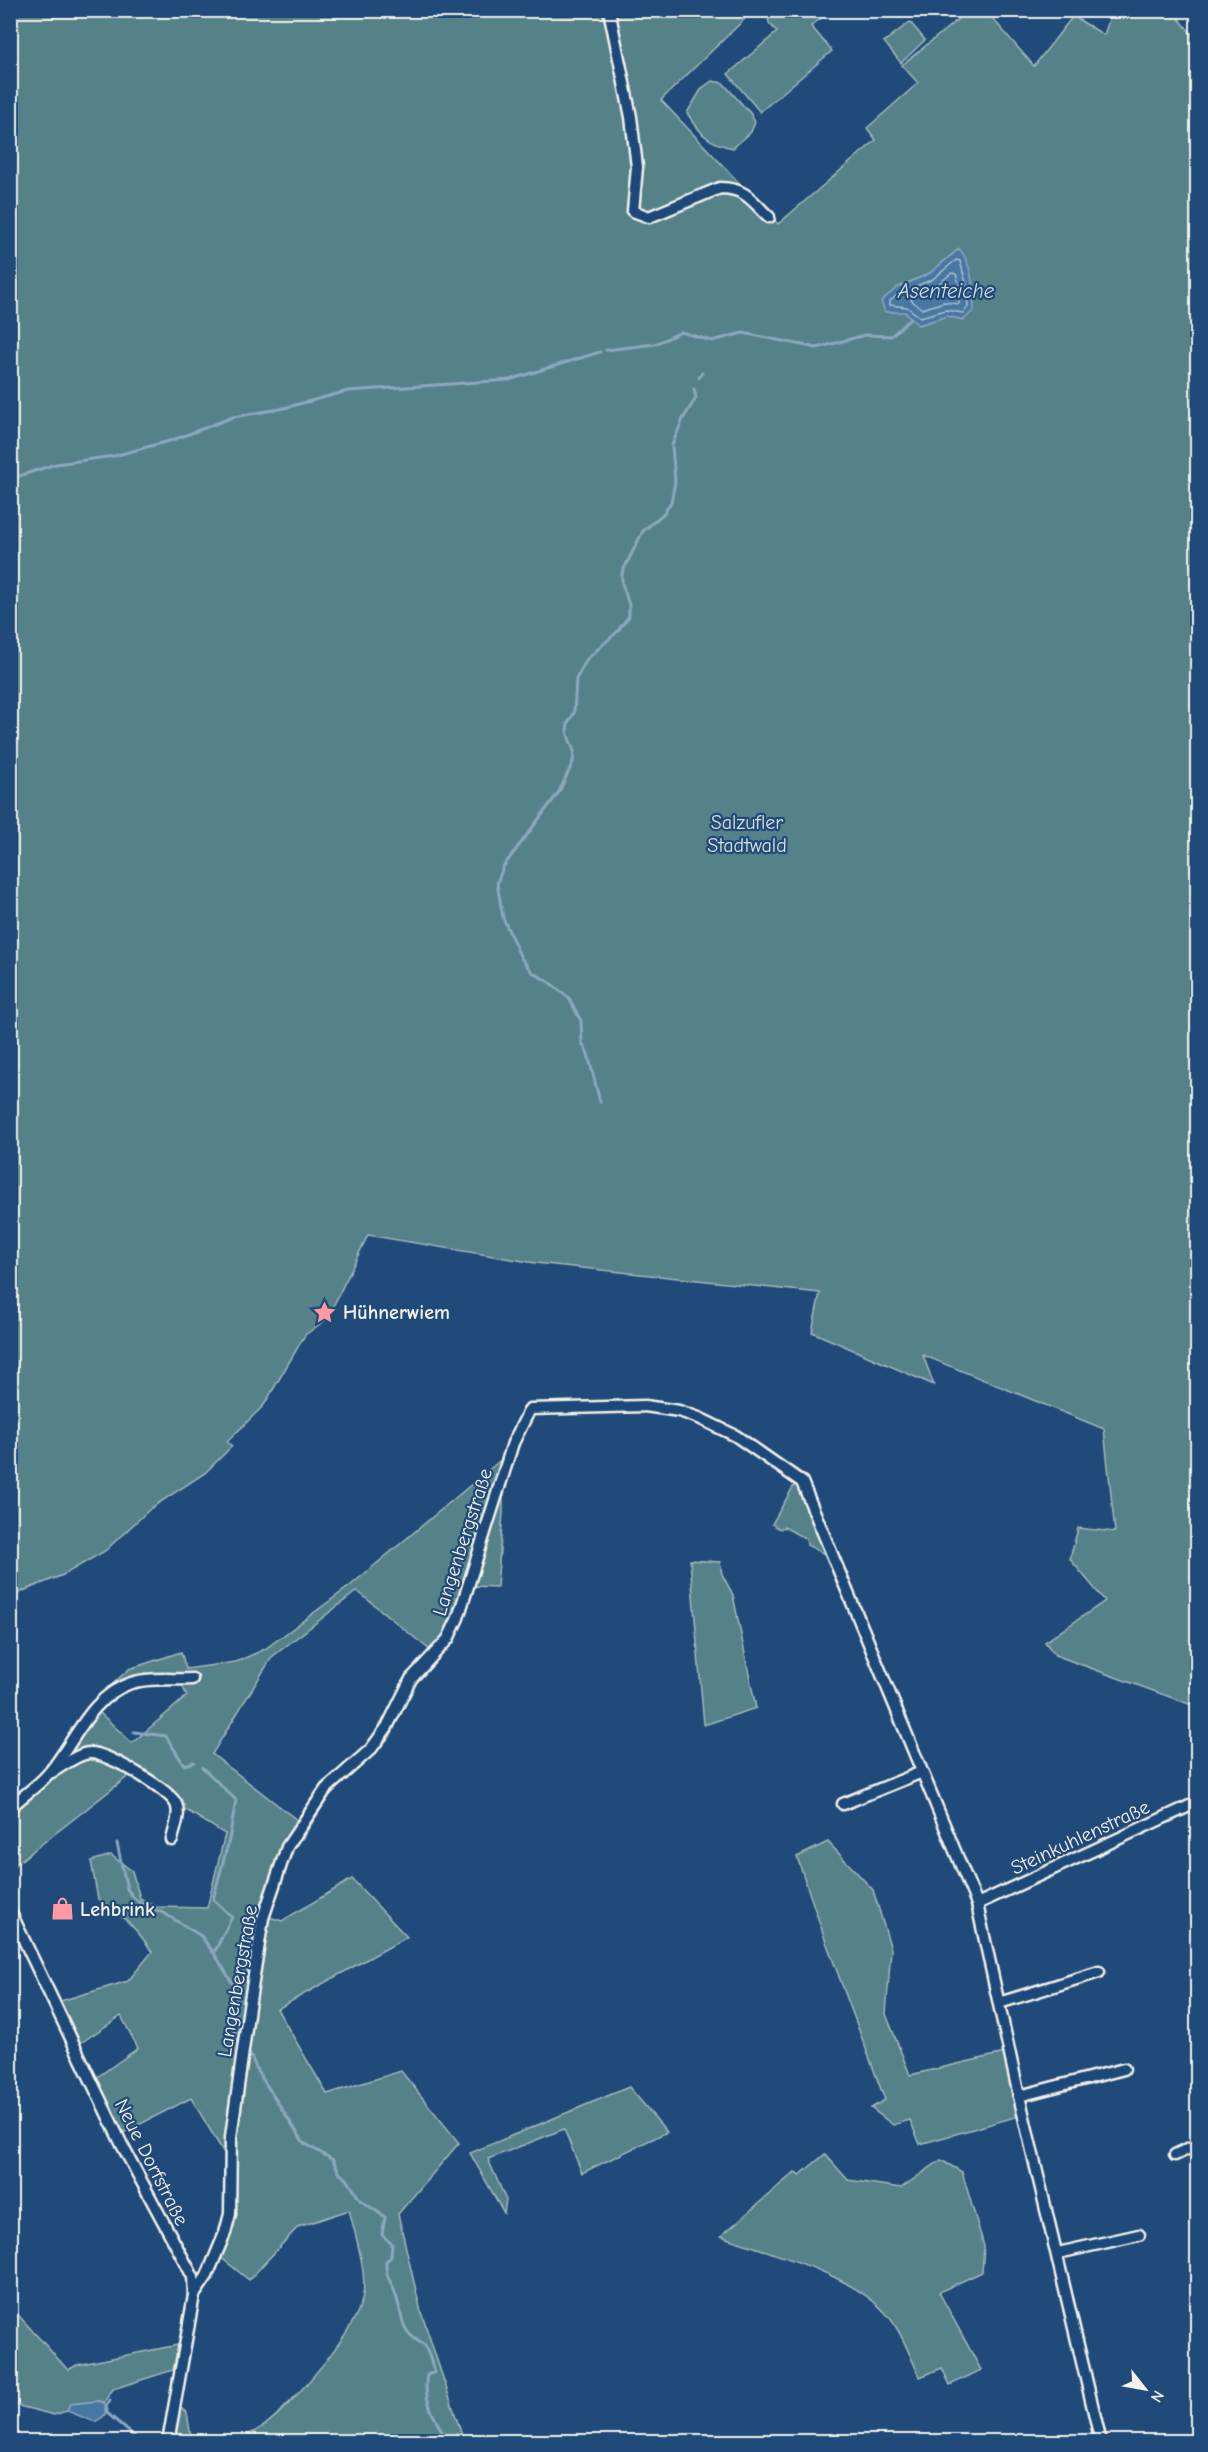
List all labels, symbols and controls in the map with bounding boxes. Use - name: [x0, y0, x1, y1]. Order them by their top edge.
- water label: Asenteiche: [897, 279, 995, 303]
- park label: Salzufler Stadtwald: [707, 811, 787, 857]
- place icon: Hühnerwiem: [312, 1299, 338, 1325]
- place label: Hühnerwiem: [343, 1301, 450, 1324]
- street label: Langenbergstraße: [428, 1465, 497, 1619]
- street label: Steinkuhlenstraße: [1007, 1795, 1153, 1880]
- shop icon: Lehbrink: [49, 1896, 75, 1922]
- place label: Lehbrink: [80, 1898, 155, 1921]
- street label: Langenbergstraße: [213, 1903, 262, 2059]
- street label: Neue Dorfstraße: [110, 2095, 193, 2229]
- north arrow: [1115, 2359, 1175, 2419]
- text: N: [1147, 2387, 1167, 2405]

